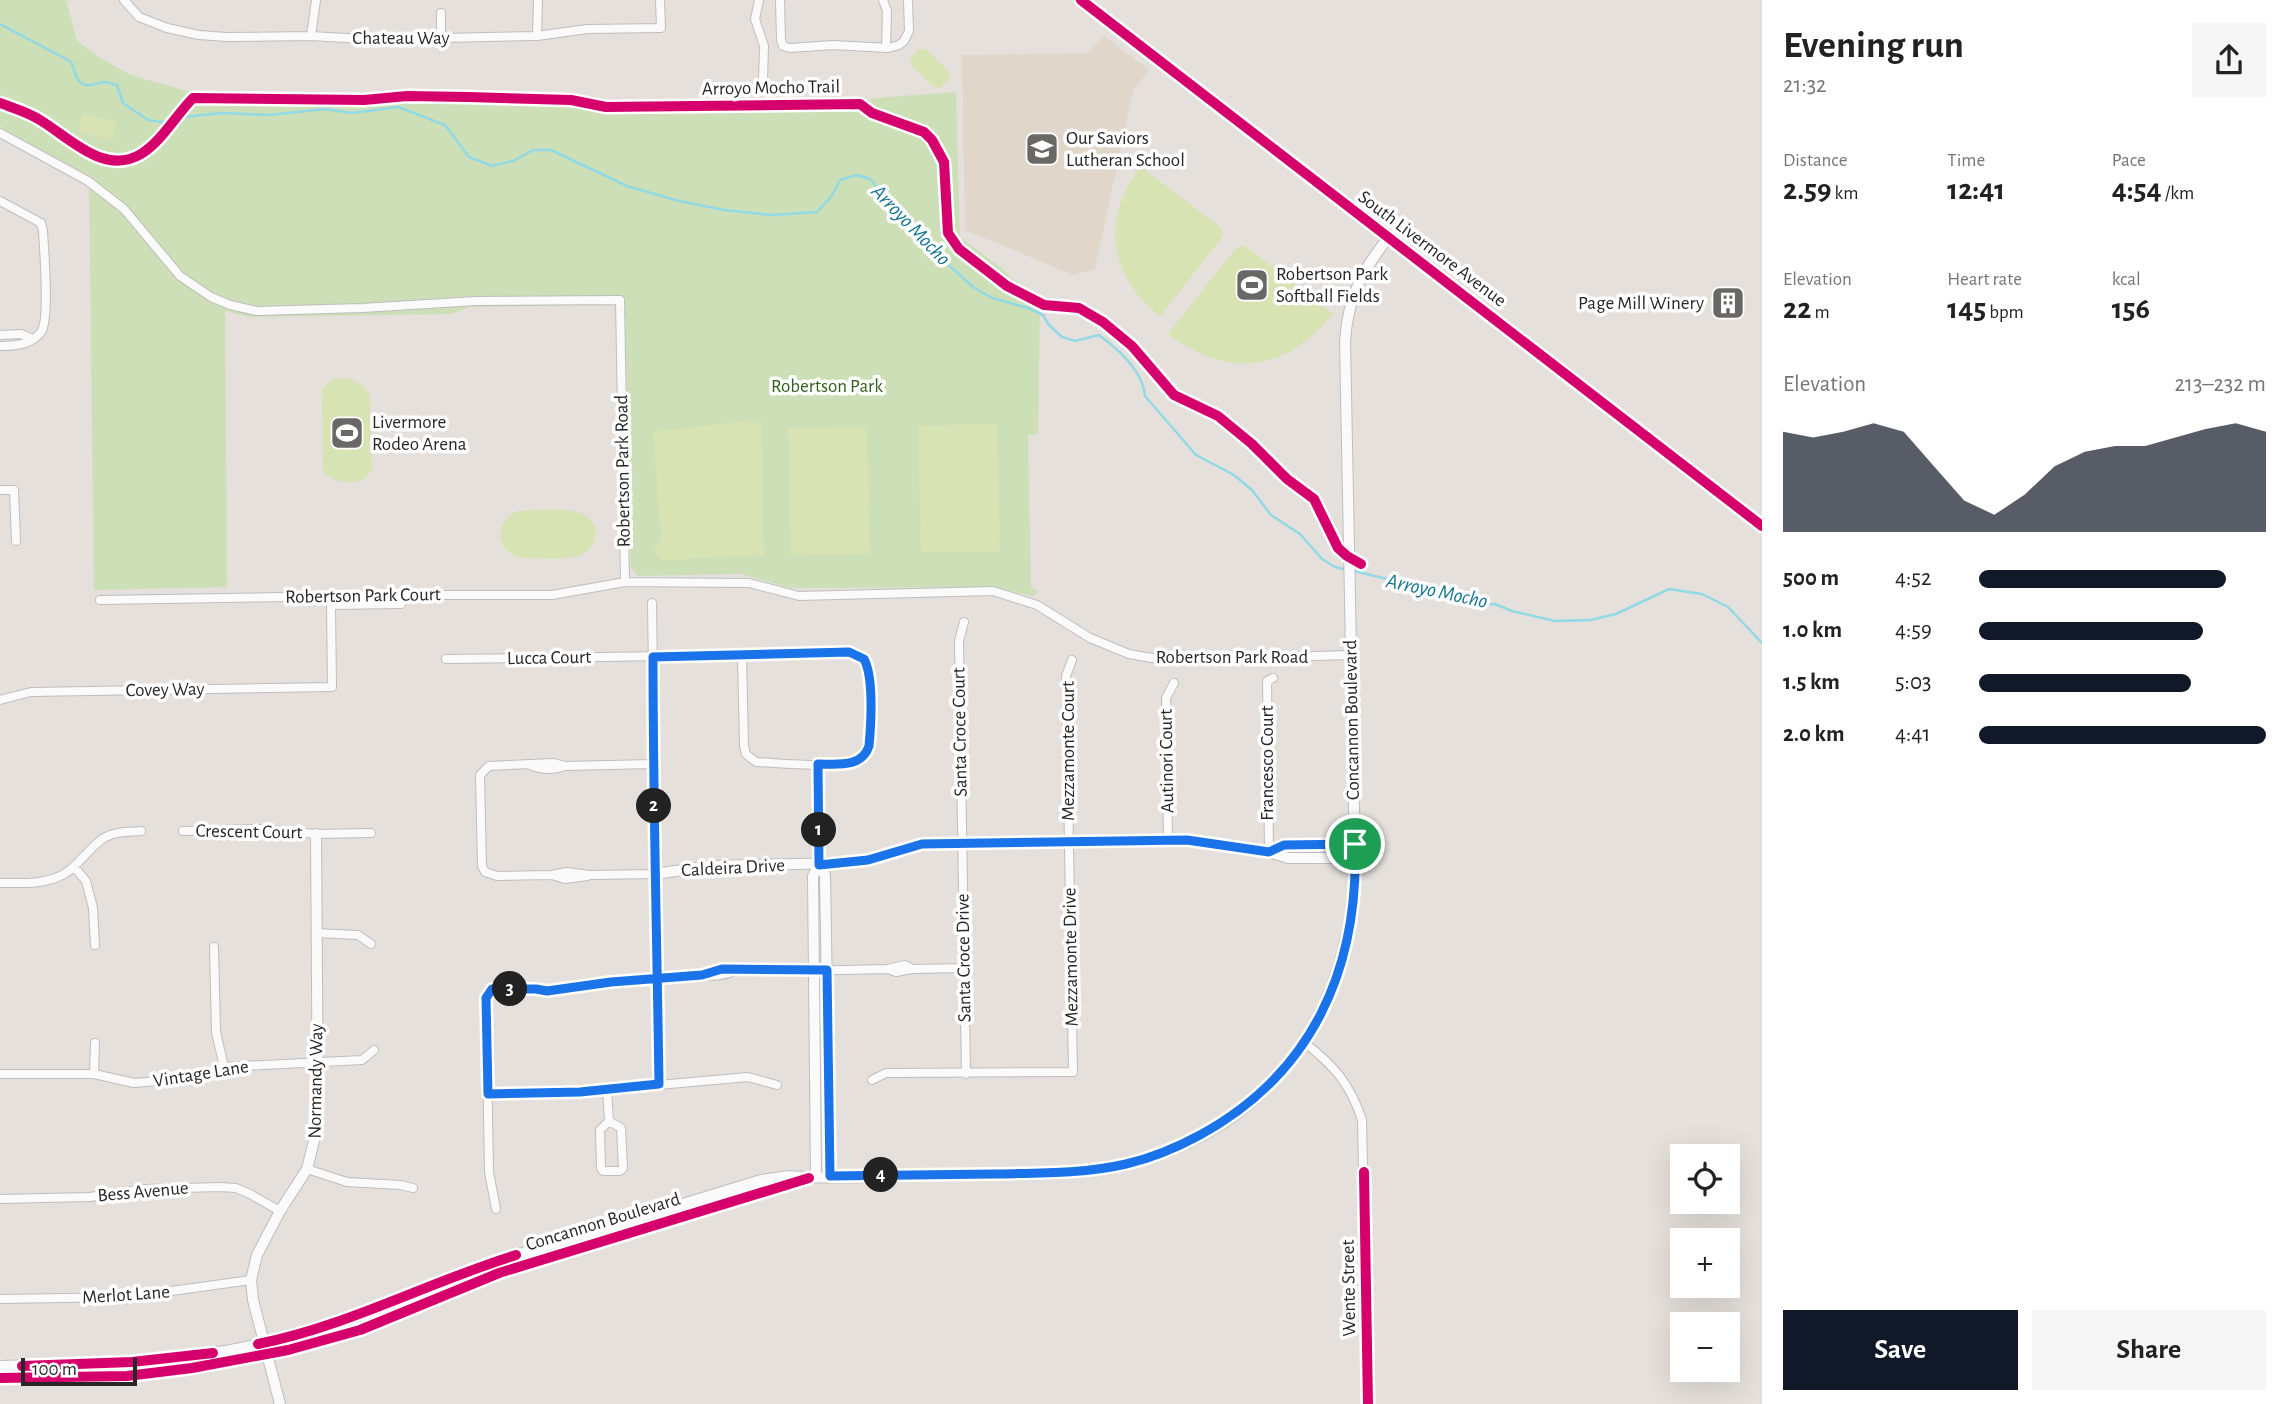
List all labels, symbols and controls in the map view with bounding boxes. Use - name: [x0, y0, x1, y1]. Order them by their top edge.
- button: share: [2192, 23, 2266, 97]
- text: Evening run: [1783, 27, 1964, 65]
- street label: Chateau Way: [352, 29, 450, 48]
- text: 21:32: [1783, 74, 1827, 97]
- street label: Arroyo Mocho Trail: [702, 77, 840, 99]
- place label: Our Saviors Lutheran School: [1066, 129, 1185, 170]
- school or university icon: Our Saviors Lutheran School: [1023, 130, 1061, 168]
- text: Distance: [1783, 151, 1847, 170]
- text: Time: [1947, 151, 1985, 170]
- text: Pace: [2112, 151, 2146, 170]
- text: 2.59: [1783, 175, 1831, 205]
- text: 12:41: [1947, 175, 2005, 205]
- text: 4:54: [2112, 175, 2162, 205]
- water label: Arroyo Mocho: [867, 180, 954, 269]
- text: km: [1831, 184, 1858, 203]
- text: /km: [2162, 184, 2194, 203]
- street label: South Livermore Avenue: [1355, 187, 1509, 311]
- place label: Robertson Park Softball Fields: [1276, 265, 1388, 306]
- sports icon: Robertson Park Softball Fields: [1233, 266, 1271, 304]
- text: Elevation: [1783, 270, 1852, 289]
- text: Heart rate: [1947, 270, 2022, 289]
- text: kcal: [2112, 270, 2141, 289]
- building icon: Page Mill Winery: [1709, 284, 1747, 322]
- place label: Page Mill Winery: [1578, 294, 1704, 313]
- text: 22: [1783, 294, 1811, 324]
- text: 145: [1947, 294, 1986, 324]
- text: 156: [2112, 294, 2150, 324]
- text: m: [1811, 303, 1830, 322]
- text: bpm: [1986, 303, 2024, 322]
- text: Elevation: [1783, 373, 1866, 396]
- text: 213–232 m: [2175, 373, 2266, 396]
- park label: Robertson Park: [771, 377, 883, 396]
- street label: Robertson Park Road: [612, 394, 634, 548]
- place label: Livermore Rodeo Arena: [372, 413, 467, 454]
- sports icon: Livermore Rodeo Arena: [328, 414, 366, 452]
- text: 500 m: [1783, 567, 1839, 590]
- text: 4:52: [1895, 567, 1931, 590]
- water label: Arroyo Mocho: [1383, 570, 1490, 612]
- street label: Robertson Park Court: [285, 585, 441, 607]
- text: 1.0 km: [1783, 619, 1842, 642]
- text: 4:59: [1895, 619, 1932, 642]
- street label: Concannon Boulevard: [1341, 639, 1363, 800]
- street label: Lucca Court: [507, 648, 591, 668]
- street label: Robertson Park Road: [1156, 648, 1309, 667]
- street label: Santa Croce Court: [949, 667, 971, 797]
- text: 1.5 km: [1783, 671, 1840, 694]
- text: 5:03: [1895, 671, 1932, 694]
- street label: Covey Way: [125, 680, 205, 700]
- street label: Mezzamonte Court: [1059, 681, 1078, 821]
- street label: Francesco Court: [1258, 705, 1277, 821]
- street label: Autinori Court: [1157, 709, 1177, 813]
- text: 2.0 km: [1783, 723, 1845, 746]
- text: 4:41: [1895, 723, 1930, 746]
- pin: 2: [636, 788, 672, 824]
- text: 2: [649, 796, 658, 815]
- pin: 1: [802, 812, 836, 848]
- pin: [1325, 814, 1385, 874]
- text: 1: [815, 820, 822, 839]
- street label: Crescent Court: [195, 822, 303, 842]
- icon: arrive: [1336, 825, 1374, 863]
- street label: Caldeira Drive: [681, 856, 785, 880]
- street label: Mezzamonte Drive: [1060, 887, 1082, 1027]
- street label: Santa Croce Drive: [953, 894, 975, 1022]
- pin: 3: [492, 972, 528, 1006]
- text: 3: [505, 979, 514, 998]
- street label: Normandy Way: [305, 1023, 327, 1139]
- street label: Vintage Lane: [152, 1057, 250, 1091]
- map controls: [1670, 1144, 1740, 1382]
- button: locate: [1670, 1144, 1740, 1214]
- pin: 4: [864, 1158, 898, 1192]
- text: 4: [876, 1165, 885, 1184]
- street label: Bess Avenue: [97, 1179, 189, 1205]
- street label: Concannon Boulevard: [524, 1189, 683, 1255]
- button: +: [1670, 1228, 1740, 1298]
- street label: Wente Street: [1339, 1239, 1359, 1337]
- street label: Merlot Lane: [82, 1282, 170, 1308]
- button: Save: [1783, 1310, 2018, 1390]
- button: Share: [2032, 1310, 2266, 1390]
- button: −: [1670, 1312, 1740, 1382]
- scale bar: [21, 1355, 136, 1387]
- text: 100 m: [32, 1360, 77, 1379]

